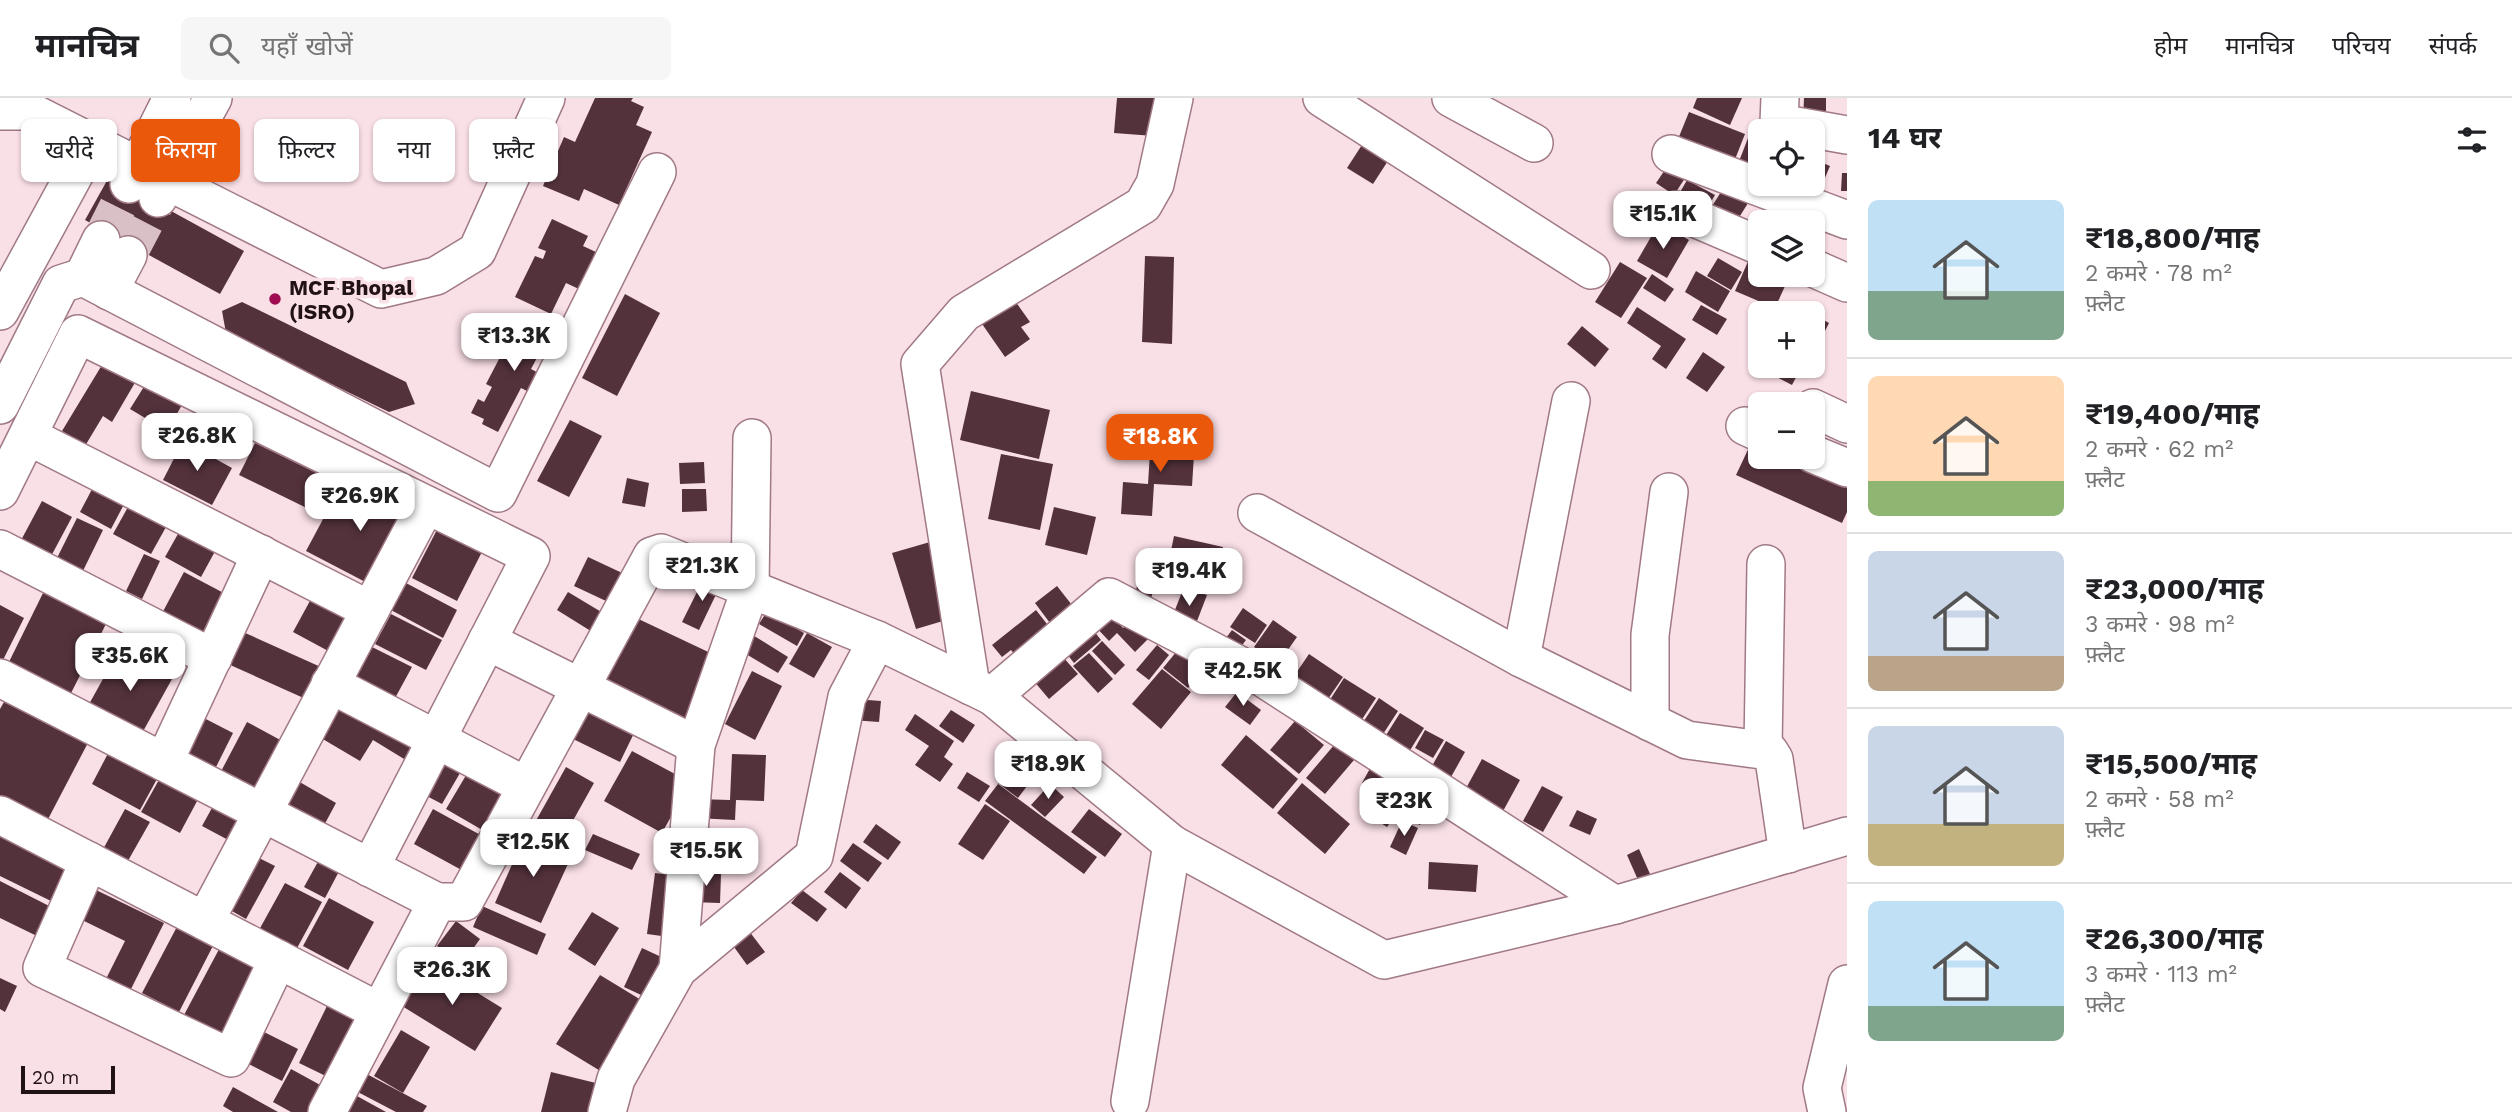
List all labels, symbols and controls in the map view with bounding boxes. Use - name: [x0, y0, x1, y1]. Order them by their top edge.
- search box: [181, 17, 671, 80]
- text: मानचित्र: [35, 26, 139, 65]
- icon: search: [205, 29, 243, 67]
- text: यहाँ खोजें: [261, 31, 353, 61]
- text: होम: [2154, 32, 2187, 60]
- text: मानचित्र: [2225, 32, 2294, 60]
- text: परिचय: [2332, 32, 2391, 60]
- text: संपर्क: [2429, 32, 2477, 60]
- chip: खरीदें: [21, 119, 117, 182]
- chip: किराया: [131, 119, 240, 182]
- chip: फ़िल्टर: [254, 119, 359, 182]
- chip: नया: [373, 119, 455, 182]
- chip: फ़्लैट: [469, 119, 558, 182]
- map controls: [1748, 119, 1825, 469]
- button: locate: [1748, 119, 1825, 196]
- text: 14 घर: [1868, 120, 1942, 155]
- icon: filters: [2453, 121, 2491, 159]
- pin: ₹15.1K: [1606, 192, 1720, 251]
- text: ₹15.1K: [1629, 200, 1697, 227]
- button: layers: [1748, 210, 1825, 287]
- text: ₹18,800/माह: [2085, 220, 2260, 255]
- icon: home: [1924, 228, 2008, 312]
- text: 2 कमरे · 78 m²: [2085, 260, 2232, 287]
- place label: MCF Bhopal (ISRO): [289, 275, 413, 324]
- text: फ़्लैट: [2085, 290, 2125, 317]
- marker: MCF Bhopal (ISRO): [267, 291, 283, 307]
- button: +: [1748, 301, 1825, 378]
- pin: ₹13.3K: [457, 314, 571, 373]
- text: ₹13.3K: [477, 322, 551, 349]
- button: −: [1748, 392, 1825, 469]
- text: ₹19,400/माह: [2085, 396, 2260, 431]
- icon: home: [1924, 404, 2008, 488]
- pin: ₹26.8K: [140, 414, 254, 473]
- pin: ₹18.8K: [1103, 414, 1217, 474]
- text: ₹26.8K: [158, 422, 236, 449]
- text: ₹18.8K: [1122, 423, 1198, 450]
- text: 2 कमरे · 62 m²: [2085, 436, 2234, 463]
- text: फ़्लैट: [2085, 466, 2125, 493]
- pin: ₹26.9K: [303, 474, 417, 533]
- text: ₹26.9K: [321, 482, 399, 509]
- pin: ₹21.3K: [645, 544, 759, 603]
- pin: ₹19.4K: [1132, 548, 1246, 608]
- text: ₹21.3K: [665, 552, 739, 579]
- text: ₹19.4K: [1151, 557, 1227, 584]
- text: ₹23,000/माह: [2085, 571, 2264, 606]
- icon: home: [1924, 579, 2008, 663]
- text: 3 कमरे · 98 m²: [2085, 611, 2234, 638]
- pin: ₹35.6K: [73, 634, 187, 693]
- text: फ़्लैट: [2085, 641, 2125, 668]
- text: ₹35.6K: [91, 642, 169, 669]
- pin: ₹42.5K: [1186, 648, 1300, 708]
- text: ₹42.5K: [1204, 657, 1282, 684]
- pin: ₹18.9K: [991, 742, 1105, 801]
- text: ₹15,500/माह: [2085, 746, 2257, 781]
- text: ₹18.9K: [1011, 750, 1085, 777]
- icon: home: [1924, 754, 2008, 838]
- pin: ₹23K: [1363, 778, 1445, 838]
- text: 2 कमरे · 58 m²: [2085, 786, 2234, 813]
- text: ₹23K: [1375, 787, 1433, 814]
- text: फ़्लैट: [2085, 816, 2125, 843]
- pin: ₹12.5K: [476, 820, 590, 879]
- text: ₹12.5K: [496, 828, 570, 855]
- pin: ₹15.5K: [649, 828, 763, 888]
- text: ₹15.5K: [669, 837, 743, 864]
- text: ₹26,300/माह: [2085, 921, 2263, 956]
- icon: home: [1924, 929, 2008, 1013]
- pin: ₹26.3K: [395, 948, 509, 1007]
- text: ₹26.3K: [413, 956, 491, 983]
- text: 3 कमरे · 113 m²: [2085, 961, 2237, 988]
- text: फ़्लैट: [2085, 991, 2125, 1018]
- scale bar: [21, 1063, 116, 1095]
- text: 20 m: [32, 1066, 79, 1089]

